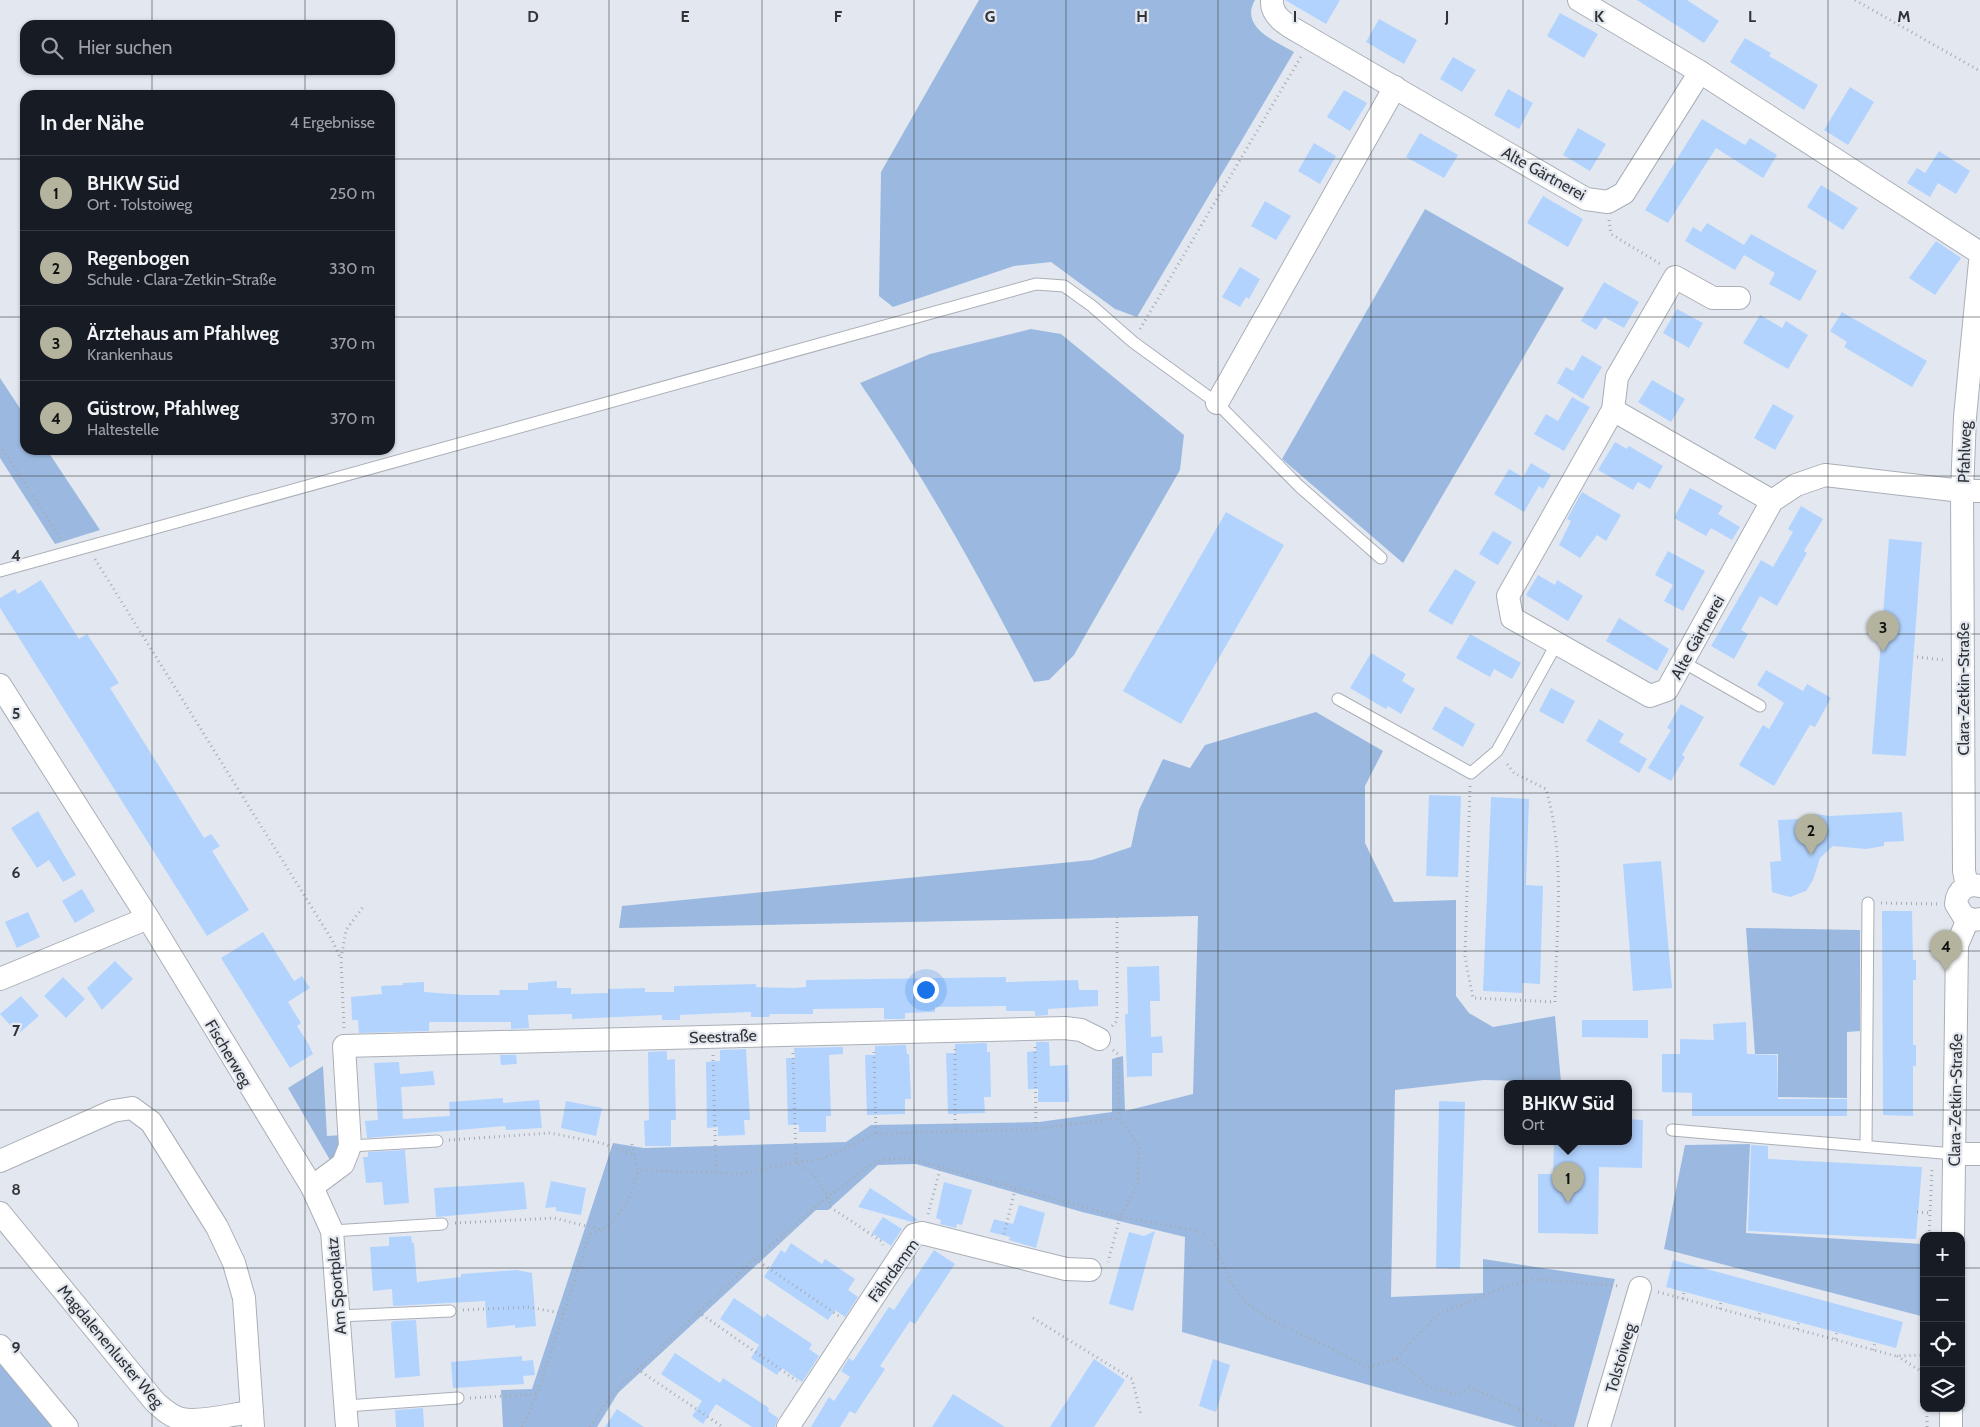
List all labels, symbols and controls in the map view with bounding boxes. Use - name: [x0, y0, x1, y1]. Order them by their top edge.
- text: D: [527, 7, 539, 26]
- text: E: [680, 7, 690, 26]
- text: F: [834, 7, 843, 26]
- text: G: [985, 7, 995, 26]
- text: H: [1136, 7, 1148, 26]
- text: I: [1293, 7, 1297, 26]
- text: J: [1444, 7, 1449, 26]
- text: K: [1594, 7, 1604, 26]
- text: L: [1748, 7, 1756, 26]
- text: M: [1897, 7, 1911, 26]
- search box: [20, 20, 395, 75]
- icon: search: [38, 34, 66, 62]
- text: Hier suchen: [78, 36, 172, 59]
- text: In der Nähe: [40, 110, 144, 135]
- text: 4 Ergebnisse: [290, 113, 375, 132]
- street label: Alte Gärtnerei: [1498, 143, 1589, 204]
- text: BHKW Süd: [87, 172, 180, 195]
- text: 1: [53, 184, 59, 203]
- text: 250 m: [329, 184, 375, 203]
- text: Ort · Tolstoiweg: [87, 195, 192, 214]
- text: Regenbogen: [87, 247, 189, 270]
- text: 2: [52, 259, 60, 278]
- text: 330 m: [329, 259, 375, 278]
- text: Schule · Clara-Zetkin-Straße: [87, 270, 276, 289]
- text: Ärztehaus am Pfahlweg: [87, 322, 279, 345]
- text: 3: [52, 334, 60, 353]
- text: 370 m: [330, 334, 375, 353]
- text: Krankenhaus: [87, 345, 173, 364]
- text: Güstrow, Pfahlweg: [87, 397, 239, 420]
- text: 4: [51, 409, 61, 428]
- text: 370 m: [330, 409, 375, 428]
- text: Haltestelle: [87, 420, 159, 439]
- street label: Pfahlweg: [1954, 420, 1975, 483]
- text: 4: [11, 546, 21, 565]
- street label: Alte Gärtnerei: [1667, 592, 1728, 683]
- pin: 3: [1867, 611, 1899, 652]
- street label: Clara-Zetkin-Straße: [1954, 623, 1973, 755]
- text: 5: [12, 704, 20, 723]
- pin: 2: [1795, 814, 1827, 855]
- text: 6: [12, 863, 21, 882]
- pin: 4: [1930, 930, 1962, 971]
- your location: [913, 977, 939, 1003]
- street label: Fischerweg: [201, 1016, 257, 1091]
- text: 7: [12, 1021, 21, 1040]
- street label: Seestraße: [689, 1026, 757, 1047]
- street label: Clara-Zetkin-Straße: [1945, 1033, 1966, 1167]
- popup: [1504, 1080, 1632, 1145]
- text: BHKW Süd: [1522, 1092, 1614, 1115]
- text: Ort: [1522, 1115, 1544, 1134]
- pin: 1: [1552, 1162, 1584, 1203]
- text: 8: [11, 1180, 21, 1199]
- map controls: [1920, 1232, 1965, 1412]
- button: +: [1920, 1232, 1965, 1277]
- street label: Fährdamm: [864, 1235, 923, 1306]
- street label: Am Sportplatz: [323, 1236, 350, 1336]
- button: −: [1920, 1277, 1965, 1322]
- street label: Magdalenenluster Weg: [54, 1281, 168, 1412]
- street label: Tolstoiweg: [1601, 1320, 1640, 1395]
- button: locate: [1920, 1322, 1965, 1367]
- text: 9: [12, 1338, 21, 1357]
- button: layers: [1920, 1367, 1965, 1412]

